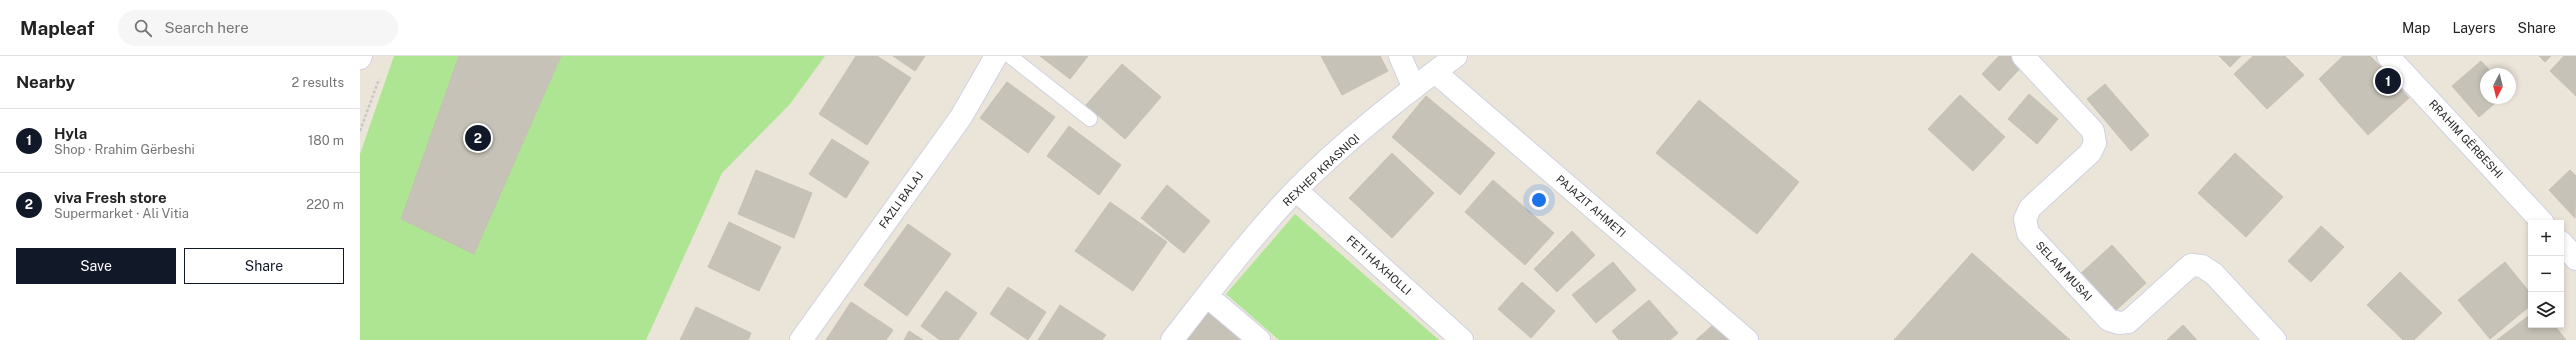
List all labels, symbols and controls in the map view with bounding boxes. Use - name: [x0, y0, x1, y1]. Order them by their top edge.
- search box: [118, 10, 398, 46]
- text: Mapleaf: [20, 17, 94, 39]
- icon: search: [132, 17, 154, 39]
- text: Search here: [164, 19, 249, 36]
- text: Map: [2402, 20, 2430, 36]
- text: Layers: [2452, 20, 2496, 36]
- text: Share: [2518, 20, 2556, 36]
- pin: 1: [2375, 66, 2401, 96]
- north arrow: [2480, 68, 2516, 104]
- text: Nearby: [16, 72, 75, 92]
- text: 2 results: [292, 75, 344, 90]
- street label: RRAHIM GËRBESHI: [2427, 97, 2506, 180]
- pin: 2: [465, 123, 491, 153]
- text: Hyla: [54, 125, 87, 142]
- street label: REXHEP KRASNIQI: [1280, 132, 1362, 208]
- text: 1: [26, 133, 32, 148]
- text: 180 m: [308, 133, 344, 148]
- text: Shop · Rrahim Gërbeshi: [54, 142, 195, 157]
- street label: FAZLI BALAJ: [877, 170, 925, 230]
- street label: PAJAZIT AHMETI: [1554, 173, 1628, 239]
- text: viva Fresh store: [54, 189, 167, 206]
- your location: [1529, 190, 1549, 210]
- text: 2: [25, 197, 33, 212]
- text: 220 m: [306, 197, 344, 212]
- text: Supermarket · Ali Vitia: [54, 206, 189, 221]
- map controls: [2528, 220, 2564, 328]
- button: +: [2528, 220, 2564, 256]
- street label: FETI HAXHOLLI: [1344, 233, 1414, 297]
- street label: SELAM MUSAI: [2034, 239, 2094, 303]
- button: Save: [16, 248, 176, 284]
- button: Share: [184, 248, 344, 284]
- button: −: [2528, 256, 2564, 292]
- button: layers: [2528, 292, 2564, 328]

